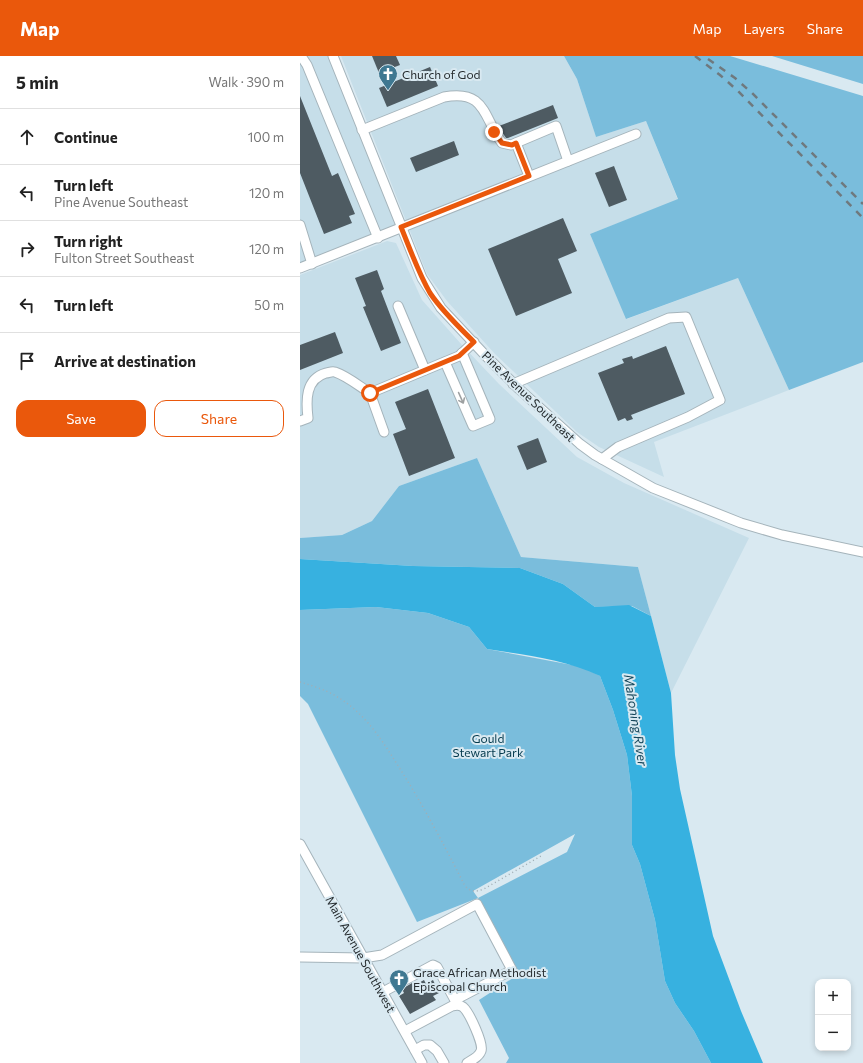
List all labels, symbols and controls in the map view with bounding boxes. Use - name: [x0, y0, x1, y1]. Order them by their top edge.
- text: Map: [20, 17, 59, 40]
- text: Map: [693, 20, 721, 37]
- text: Layers: [743, 20, 785, 37]
- text: Share: [807, 20, 843, 37]
- church icon: Church of God: [377, 63, 399, 91]
- place label: Church of God: [402, 67, 481, 81]
- text: 5 min: [16, 72, 59, 93]
- text: Walk · 390 m: [209, 74, 284, 90]
- route end: [485, 123, 503, 141]
- icon: ahead: [16, 126, 38, 148]
- text: Continue: [54, 128, 118, 146]
- text: 100 m: [248, 129, 284, 145]
- text: Turn left: [54, 176, 113, 194]
- icon: left: [16, 182, 38, 204]
- text: 120 m: [249, 185, 284, 201]
- text: Pine Avenue Southeast: [54, 194, 188, 210]
- text: Turn right: [54, 232, 123, 250]
- icon: right: [16, 238, 38, 260]
- text: 120 m: [249, 241, 284, 257]
- text: Fulton Street Southeast: [54, 250, 194, 266]
- icon: left: [16, 294, 38, 316]
- text: Turn left: [54, 296, 113, 314]
- text: 50 m: [254, 297, 284, 313]
- street label: Pine Avenue Southeast: [480, 348, 579, 444]
- icon: arrive: [16, 350, 38, 372]
- text: Arrive at destination: [54, 352, 196, 370]
- route start: [361, 384, 379, 402]
- one-way arrow: [458, 391, 465, 403]
- button: Save: [16, 400, 146, 437]
- button: Share: [154, 400, 284, 437]
- water label: Mahoning River: [621, 673, 651, 768]
- park label: Gould Stewart Park: [453, 731, 524, 759]
- street label: Main Avenue Southwest: [323, 893, 399, 1015]
- place label: Grace African Methodist Episcopal Church: [413, 965, 546, 993]
- church icon: Grace African Methodist Episcopal Church: [388, 968, 410, 996]
- map controls: [815, 979, 851, 1051]
- button: +: [815, 979, 851, 1015]
- button: −: [815, 1015, 851, 1051]

